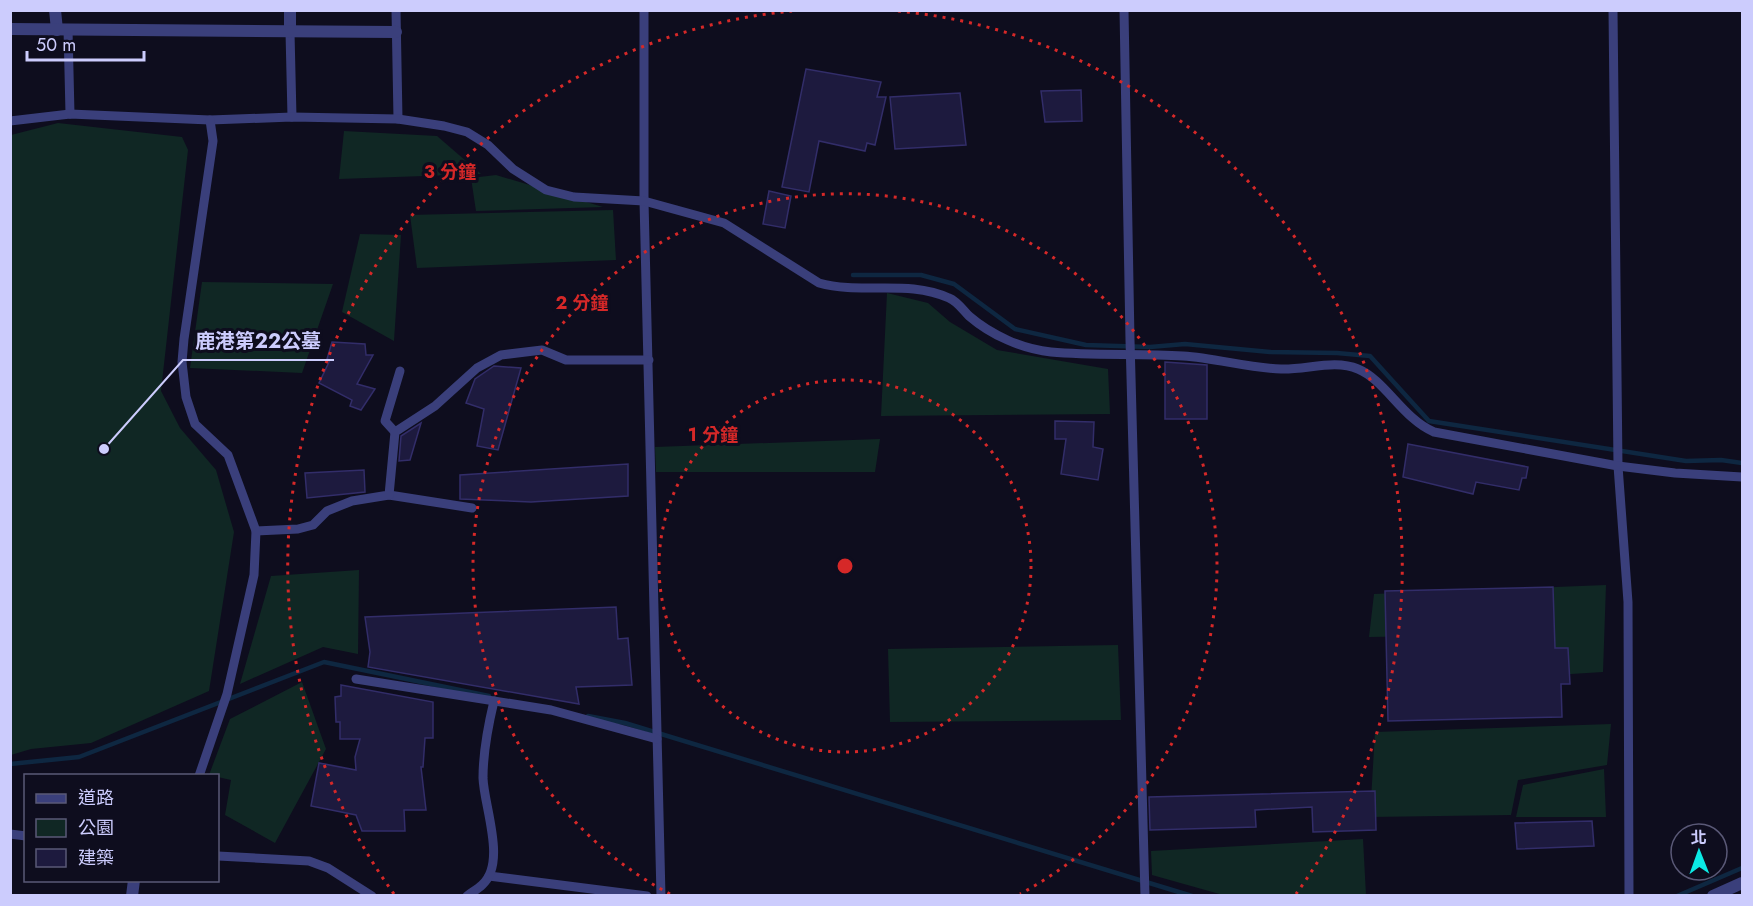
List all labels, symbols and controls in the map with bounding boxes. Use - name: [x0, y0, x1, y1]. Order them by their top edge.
- scale bar: [27, 24, 144, 62]
- text: 50 m: [36, 32, 76, 58]
- text: 3 分鐘: [424, 159, 476, 185]
- text: 2 分鐘: [555, 290, 609, 316]
- callout: 鹿港第22公墓: [183, 322, 334, 360]
- text: 鹿港第22公墓: [195, 327, 321, 356]
- text: 1 分鐘: [688, 422, 738, 448]
- centre of rings: [835, 556, 855, 576]
- legend: [24, 774, 219, 882]
- text: 道路: [78, 785, 114, 811]
- text: 公園: [78, 815, 114, 841]
- north arrow: [1669, 822, 1729, 882]
- text: 北: [1691, 826, 1707, 849]
- text: 建築: [78, 845, 114, 871]

